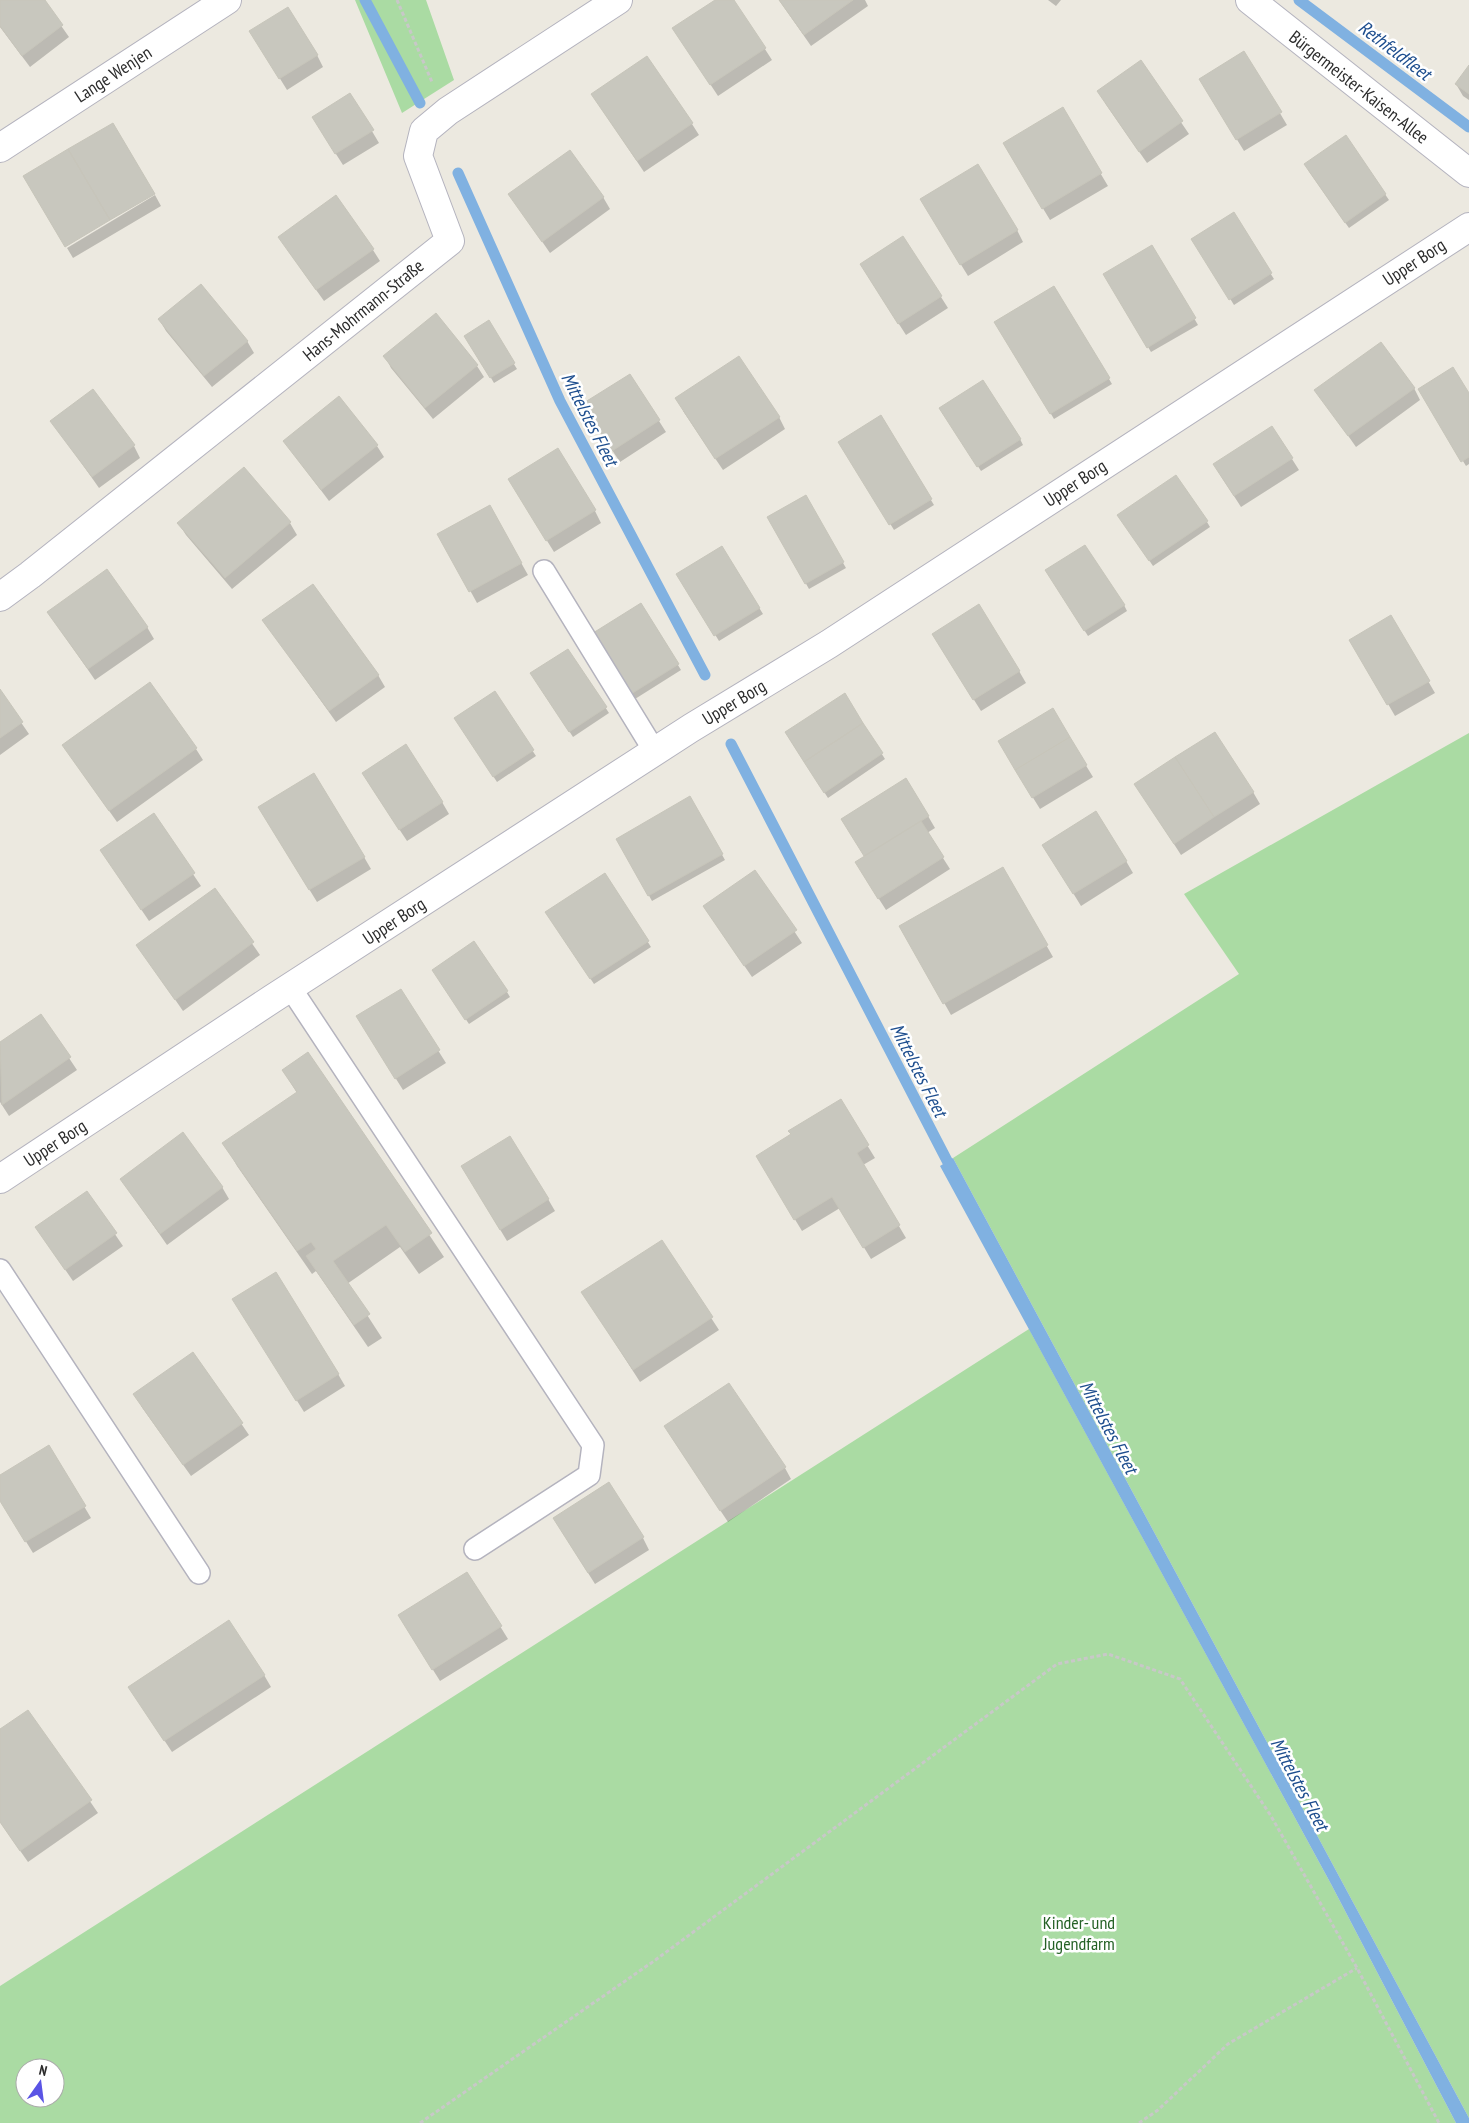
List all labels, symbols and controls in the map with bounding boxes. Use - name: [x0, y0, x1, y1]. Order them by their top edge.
- water label: Rethfeldfleet: [1354, 15, 1438, 87]
- street label: Bürgermeister-Kaisen-Allee: [1285, 25, 1433, 149]
- street label: Lange Wenjen: [70, 41, 156, 107]
- street label: Upper Borg: [1378, 233, 1450, 291]
- street label: Hans-Mohrmann-Straße: [298, 254, 428, 366]
- water label: Mittelstes Fleet: [556, 368, 625, 472]
- street label: Upper Borg: [1039, 454, 1111, 512]
- street label: Upper Borg: [698, 674, 770, 730]
- street label: Upper Borg: [358, 892, 430, 950]
- water label: Mittelstes Fleet: [885, 1019, 954, 1123]
- street label: Upper Borg: [19, 1114, 91, 1172]
- water label: Mittelstes Fleet: [1075, 1376, 1145, 1480]
- water label: Mittelstes Fleet: [1266, 1733, 1336, 1837]
- park label: Kinder- und Jugendfarm: [1042, 1911, 1115, 1955]
- north arrow: [15, 2058, 65, 2108]
- text: N: [37, 2061, 49, 2080]

